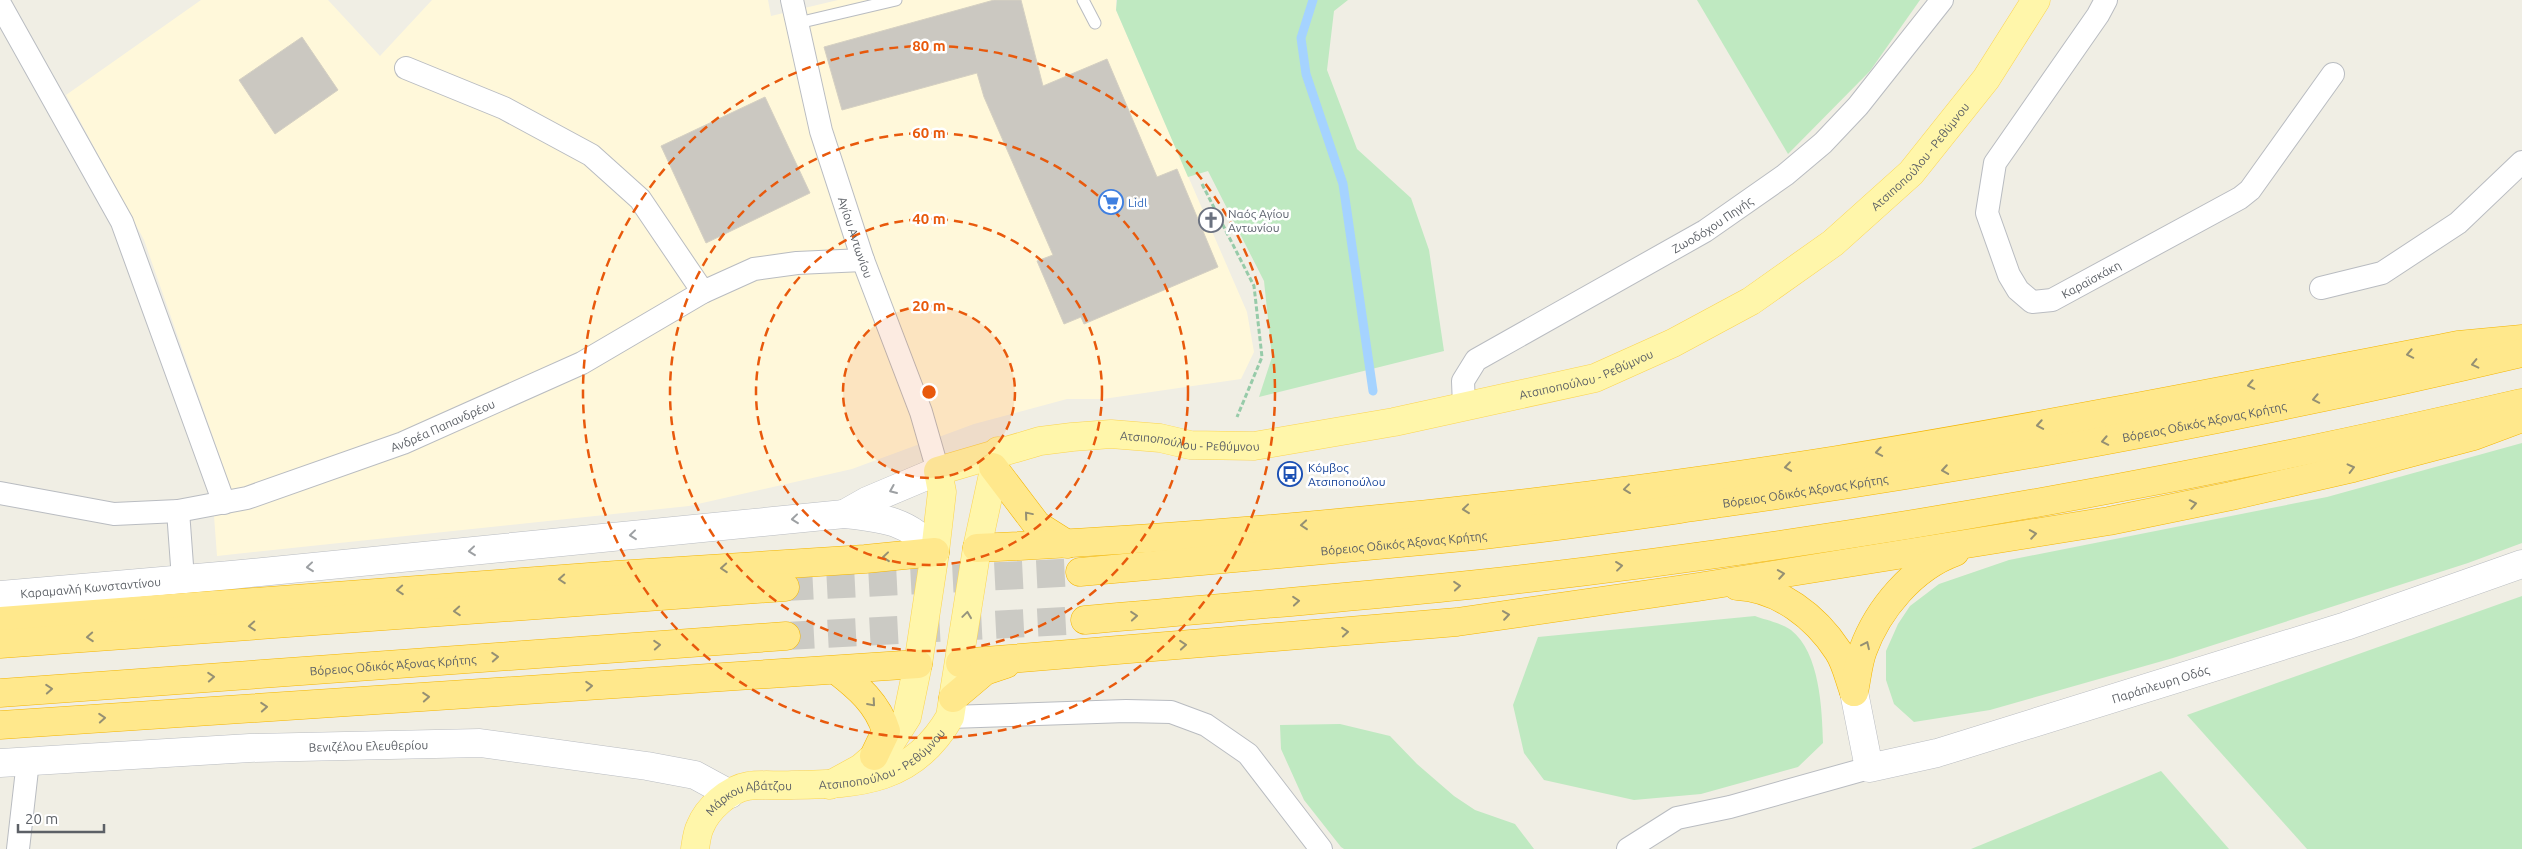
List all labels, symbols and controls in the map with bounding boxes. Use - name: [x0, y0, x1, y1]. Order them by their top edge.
- text: 80 m: [912, 37, 946, 54]
- street label: Ατσιποπούλου - Ρεθύμνου: [1868, 100, 1971, 212]
- text: 60 m: [912, 124, 946, 141]
- supermarket icon: Lidl: [1098, 189, 1124, 215]
- street label: Ζωοδόχου Πηγής: [1669, 193, 1756, 255]
- street label: Αγίου Αντωνίου: [836, 195, 876, 280]
- place label: Lidl: [1128, 196, 1147, 209]
- church icon: Ναός Αγίου Αντωνίου: [1198, 207, 1224, 233]
- place label: Ναός Αγίου Αντωνίου: [1228, 207, 1289, 234]
- text: 40 m: [912, 210, 946, 227]
- street label: Καραϊσκάκη: [2059, 258, 2123, 300]
- text: 20 m: [912, 297, 946, 314]
- street label: Ατσιποπούλου - Ρεθύμνου: [1518, 346, 1655, 401]
- one-way arrow: [2406, 348, 2415, 359]
- one-way arrow: [2470, 358, 2479, 369]
- one-way arrow: [2246, 379, 2255, 390]
- centre of rings: [920, 383, 938, 401]
- one-way arrow: [2312, 394, 2320, 404]
- street label: Ανδρέα Παπανδρέου: [389, 396, 497, 453]
- street label: Βόρειος Οδικός Άξονας Κρήτης: [2121, 399, 2288, 444]
- one-way arrow: [2035, 419, 2044, 429]
- street label: Ατσιποπούλου - Ρεθύμνου: [1120, 428, 1261, 453]
- one-way arrow: [2101, 435, 2109, 445]
- one-way arrow: [1875, 447, 1884, 457]
- bus stop icon: Κόμβος Ατσιποπούλου: [1277, 461, 1303, 487]
- place label: Κόμβος Ατσιποπούλου: [1308, 461, 1386, 488]
- one-way arrow: [1784, 461, 1792, 471]
- one-way arrow: [2347, 463, 2356, 474]
- one-way arrow: [1941, 464, 1949, 474]
- street label: Βόρειος Οδικός Άξονας Κρήτης: [1722, 471, 1890, 509]
- one-way arrow: [889, 483, 898, 494]
- one-way arrow: [1623, 484, 1631, 494]
- one-way arrow: [2188, 499, 2197, 510]
- one-way arrow: [1461, 503, 1469, 514]
- one-way arrow: [1026, 512, 1034, 521]
- one-way arrow: [791, 513, 799, 524]
- one-way arrow: [1300, 519, 1308, 530]
- street label: Βόρειος Οδικός Άξονας Κρήτης: [1320, 528, 1488, 557]
- one-way arrow: [629, 529, 637, 540]
- one-way arrow: [2029, 529, 2037, 539]
- one-way arrow: [467, 545, 475, 556]
- one-way arrow: [882, 551, 890, 562]
- one-way arrow: [306, 561, 314, 572]
- one-way arrow: [1615, 561, 1623, 572]
- one-way arrow: [720, 563, 728, 574]
- one-way arrow: [1777, 569, 1785, 580]
- one-way arrow: [558, 573, 566, 584]
- street label: Καραμανλή Κωνσταντίνου: [20, 575, 162, 600]
- one-way arrow: [1454, 581, 1462, 592]
- one-way arrow: [396, 585, 404, 596]
- one-way arrow: [1292, 596, 1300, 607]
- one-way arrow: [453, 605, 461, 616]
- one-way arrow: [961, 610, 972, 618]
- one-way arrow: [1130, 610, 1138, 621]
- one-way arrow: [1503, 610, 1511, 621]
- one-way arrow: [248, 620, 256, 631]
- one-way arrow: [1341, 626, 1349, 637]
- one-way arrow: [86, 632, 94, 643]
- one-way arrow: [653, 640, 661, 651]
- one-way arrow: [1179, 640, 1187, 651]
- one-way arrow: [1860, 641, 1870, 650]
- one-way arrow: [491, 651, 499, 662]
- street label: Βόρειος Οδικός Άξονας Κρήτης: [309, 652, 477, 677]
- street label: Παράπλευρη Οδός: [2110, 662, 2211, 705]
- one-way arrow: [207, 672, 215, 683]
- one-way arrow: [585, 681, 593, 692]
- one-way arrow: [45, 684, 53, 695]
- one-way arrow: [423, 691, 431, 702]
- one-way arrow: [866, 697, 875, 706]
- one-way arrow: [261, 702, 269, 713]
- one-way arrow: [98, 712, 106, 723]
- street label: Ατσιποπούλου - Ρεθύμνου: [819, 726, 947, 791]
- street label: Βενιζέλου Ελευθερίου: [309, 738, 428, 753]
- street label: Μάρκου Αβάτζου: [703, 779, 792, 818]
- scale bar: [18, 802, 104, 834]
- text: 20 m: [25, 810, 58, 827]

